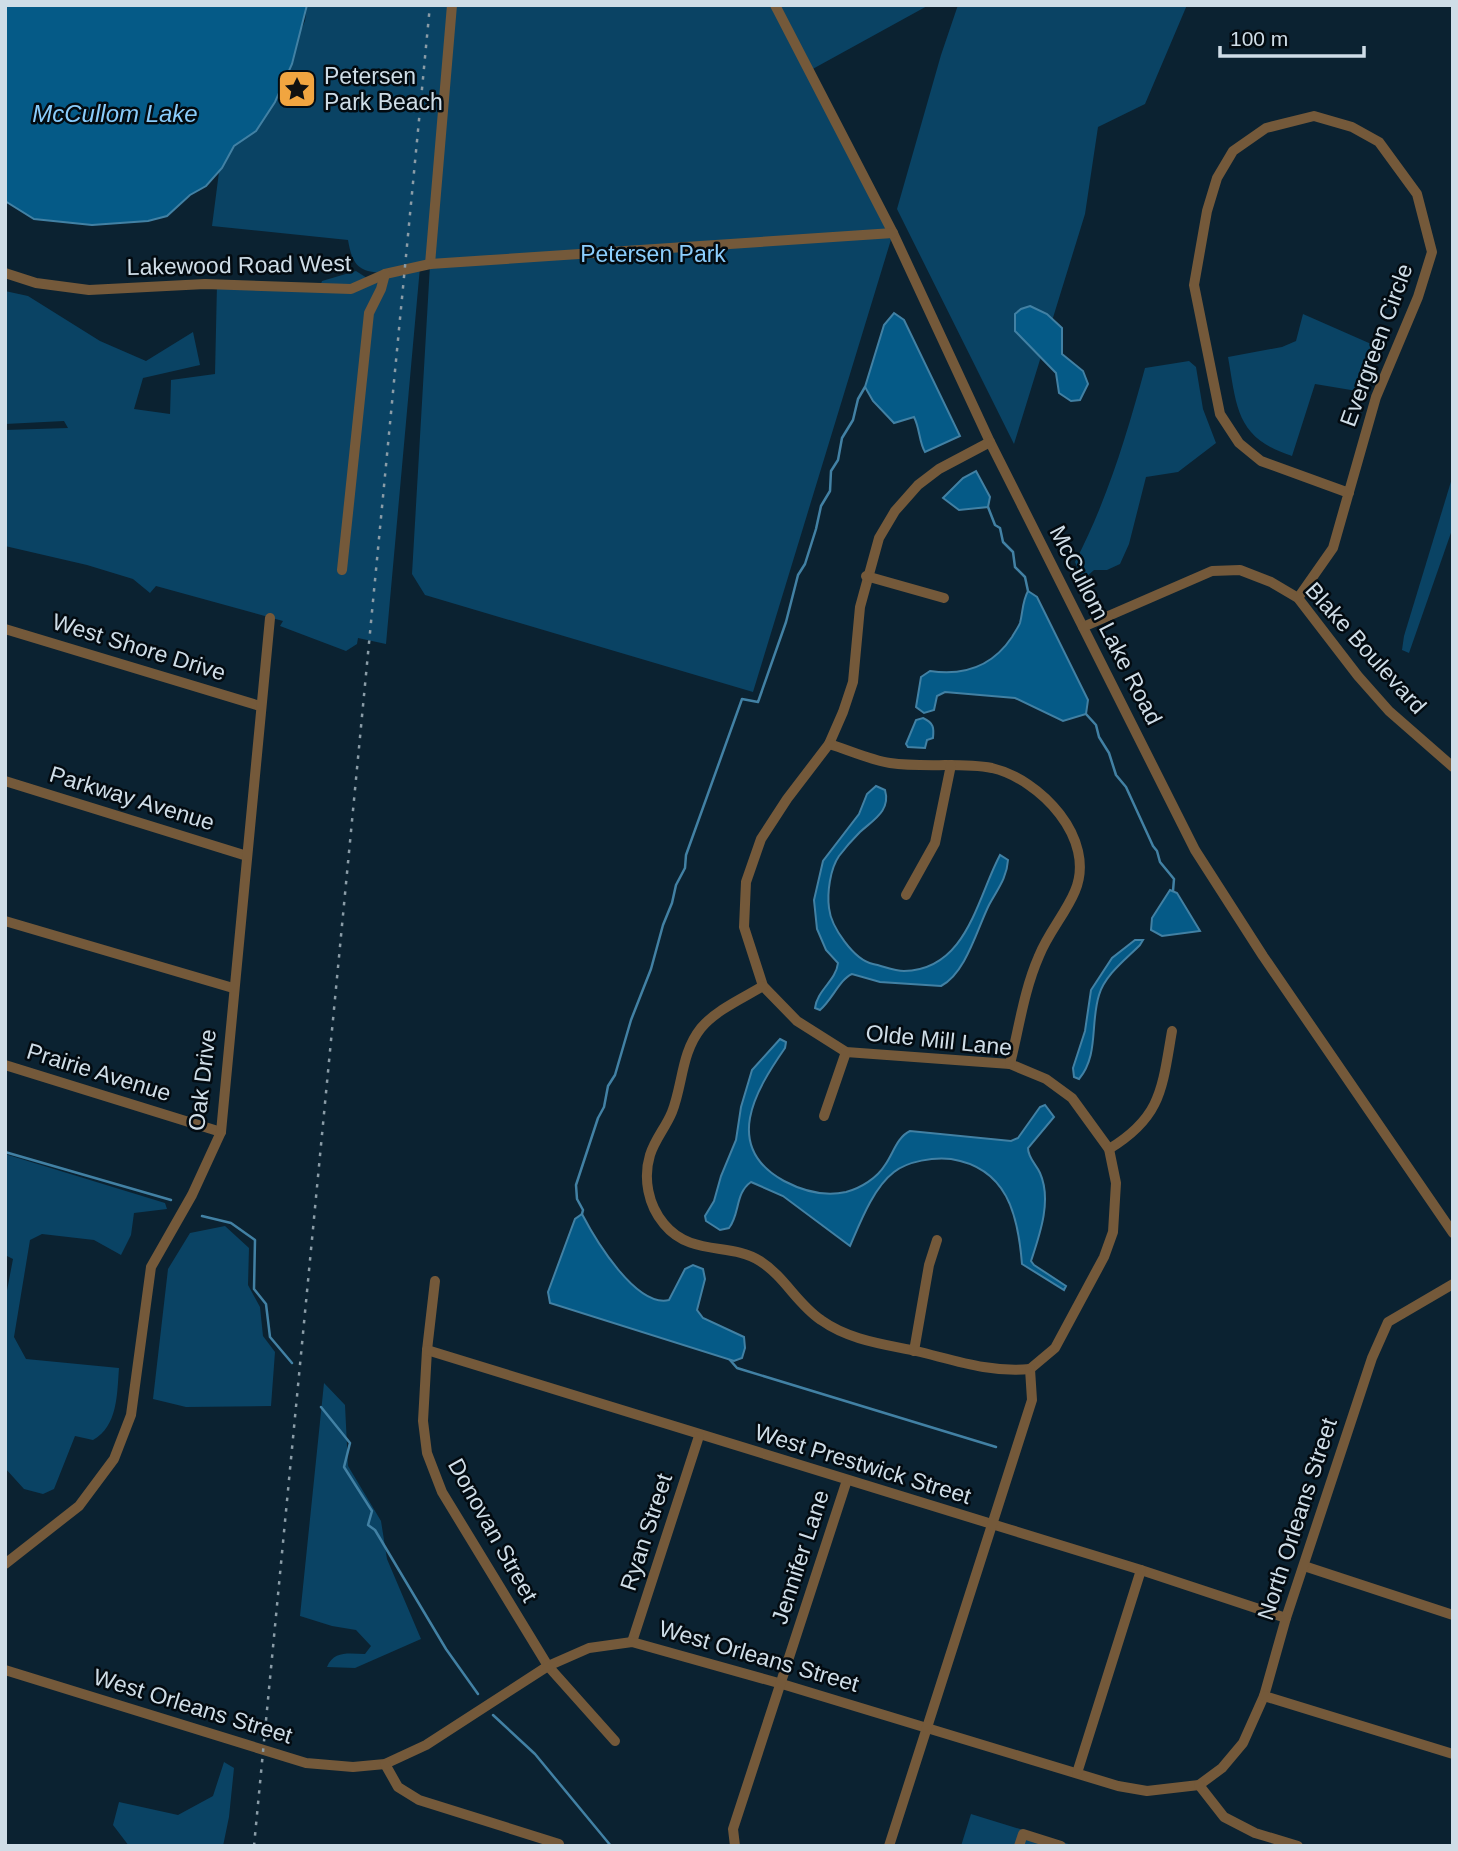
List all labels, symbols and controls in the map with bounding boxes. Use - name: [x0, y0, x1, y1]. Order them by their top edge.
- scale bar: [1220, 14, 1364, 58]
- text: 100 m: [1230, 27, 1288, 50]
- place label: Petersen Park Beach: [324, 63, 443, 115]
- place icon: Petersen Park Beach: [276, 68, 318, 110]
- water label: McCullom Lake: [32, 100, 198, 127]
- park label: Petersen Park: [580, 241, 726, 267]
- street label: Lakewood Road West: [126, 250, 352, 280]
- street label: Evergreen Circle: [1334, 260, 1418, 430]
- street label: McCullom Lake Road: [1045, 521, 1167, 729]
- street label: Blake Boulevard: [1300, 577, 1432, 719]
- street label: West Shore Drive: [49, 608, 229, 686]
- street label: Parkway Avenue: [46, 761, 218, 835]
- street label: Olde Mill Lane: [865, 1019, 1013, 1061]
- street label: Oak Drive: [183, 1028, 221, 1132]
- street label: Prairie Avenue: [24, 1038, 174, 1106]
- street label: North Orleans Street: [1252, 1414, 1342, 1623]
- street label: West Prestwick Street: [752, 1419, 975, 1509]
- street label: Donovan Street: [443, 1454, 543, 1607]
- street label: Ryan Street: [615, 1470, 677, 1594]
- street label: Jennifer Lane: [766, 1487, 834, 1627]
- street label: West Orleans Street: [656, 1615, 862, 1697]
- street label: West Orleans Street: [90, 1663, 296, 1749]

